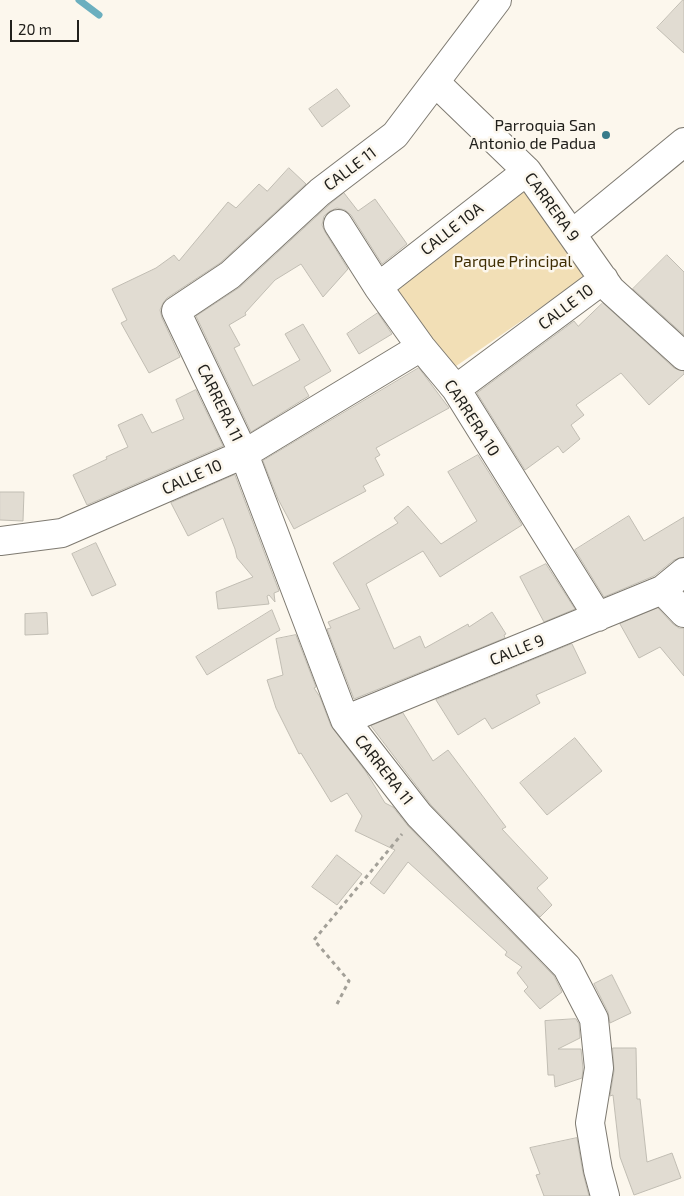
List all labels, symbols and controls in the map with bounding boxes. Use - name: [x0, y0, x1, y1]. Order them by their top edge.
- scale bar: [12, 10, 81, 42]
- text: 20 m: [18, 20, 52, 38]
- place label: Parroquia San Antonio de Padua: [469, 116, 596, 154]
- marker: Parroquia San Antonio de Padua: [600, 129, 612, 141]
- street label: CALLE 11: [320, 143, 380, 195]
- street label: CARRERA 9: [521, 169, 583, 245]
- street label: CALLE 10A: [417, 199, 487, 259]
- park label: Parque Principal: [454, 252, 572, 272]
- street label: CALLE 10: [535, 280, 597, 334]
- street label: CARRERA 11: [193, 361, 247, 445]
- street label: CARRERA 10: [440, 376, 504, 460]
- street label: CALLE 10: [159, 455, 225, 499]
- street label: CALLE 9: [487, 630, 547, 670]
- street label: CARRERA 11: [351, 731, 417, 809]

